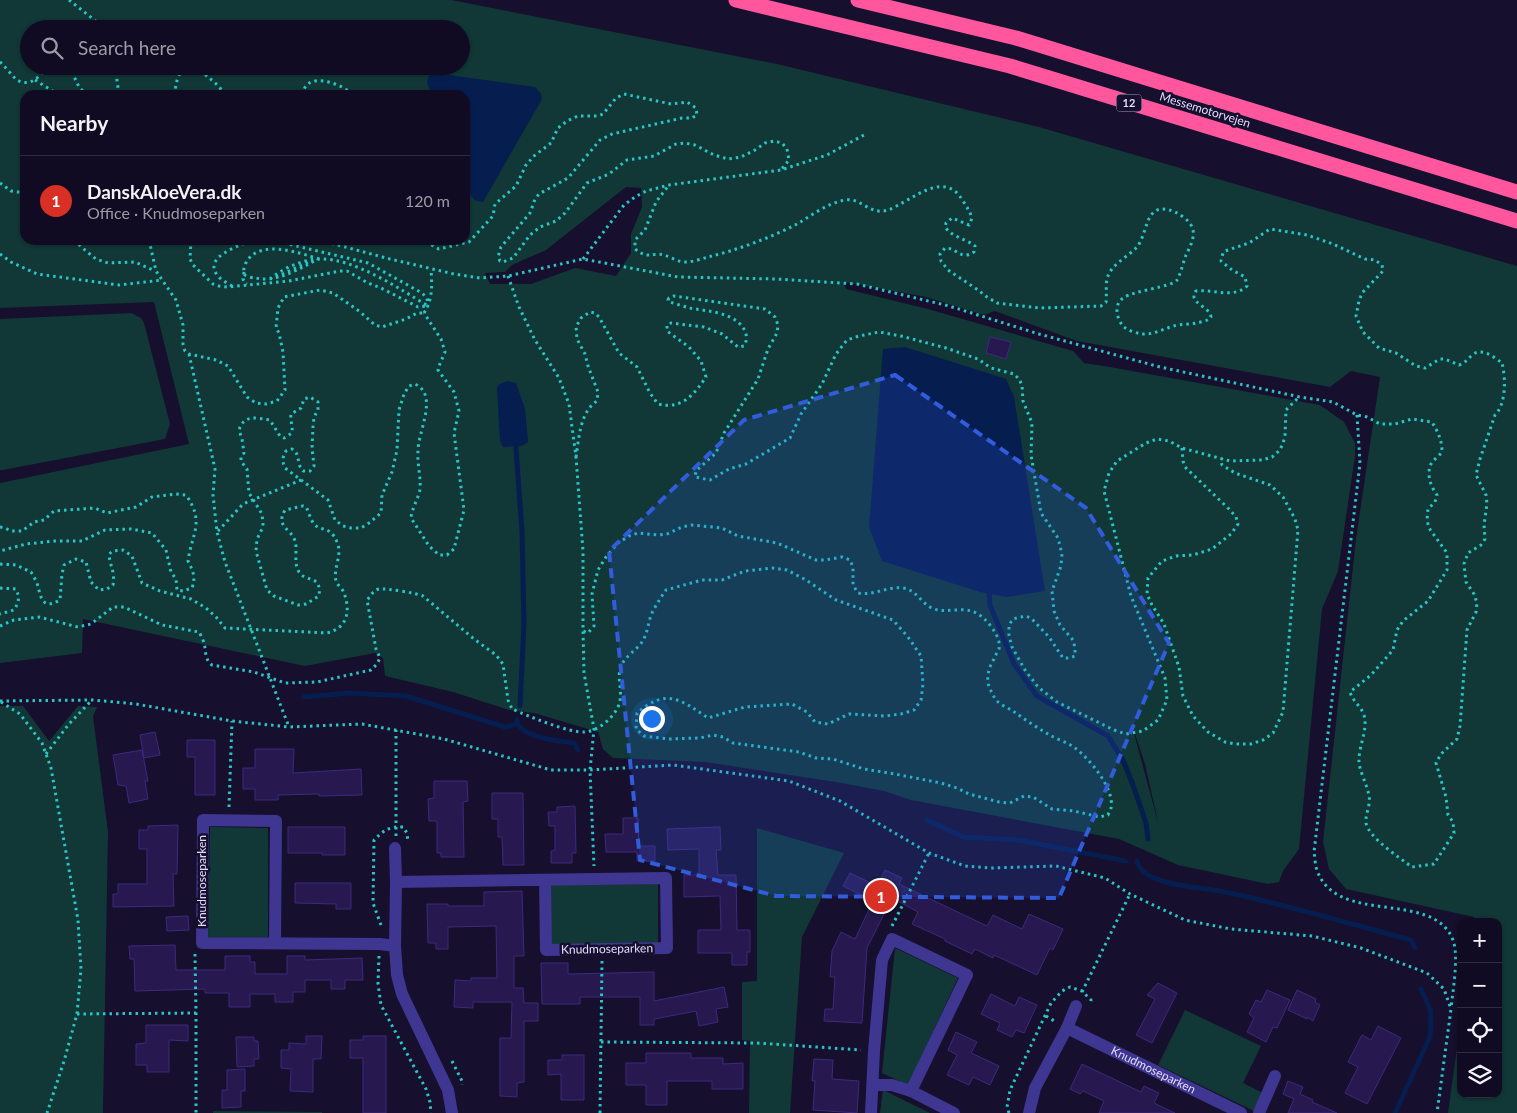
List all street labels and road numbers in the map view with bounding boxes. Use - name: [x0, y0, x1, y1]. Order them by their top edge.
- street label: Messemotorvejen: [1158, 89, 1252, 130]
- road number: 12: [1116, 95, 1142, 112]
- street label: Knudmoseparken: [194, 835, 209, 927]
- street label: Knudmoseparken: [561, 940, 653, 957]
- street label: Knudmoseparken: [1109, 1043, 1198, 1097]

